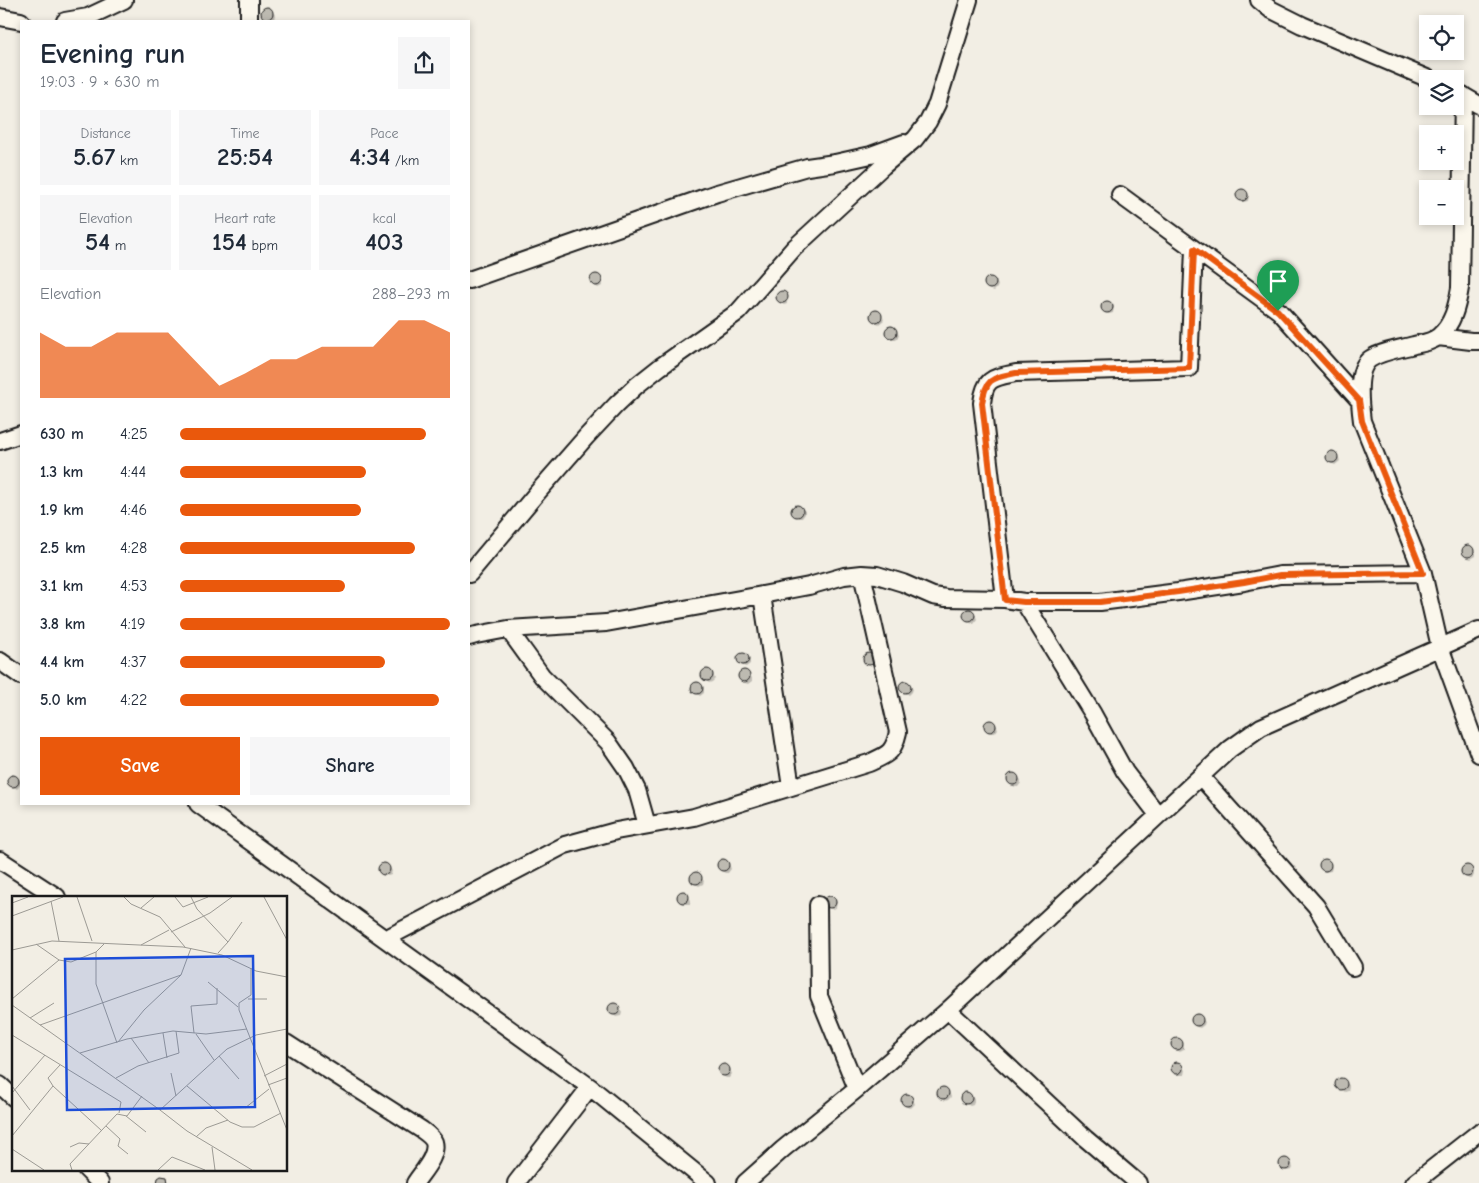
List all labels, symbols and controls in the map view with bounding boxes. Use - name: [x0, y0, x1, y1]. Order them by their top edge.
- map controls: [1419, 15, 1464, 225]
- button: locate: [1419, 15, 1464, 60]
- button: share: [398, 37, 450, 89]
- text: Evening run: [40, 38, 185, 70]
- button: layers: [1419, 70, 1464, 115]
- text: 19:03 · 9 × 630 m: [40, 73, 159, 91]
- text: Distance: [81, 125, 131, 142]
- text: Time: [230, 125, 260, 142]
- text: Pace: [370, 125, 398, 142]
- button: +: [1419, 125, 1464, 170]
- text: 5.67: [73, 142, 115, 171]
- text: 25:54: [217, 142, 273, 171]
- text: 4:34: [349, 142, 390, 171]
- text: km: [115, 152, 138, 169]
- text: /km: [390, 152, 419, 169]
- button: −: [1419, 180, 1464, 225]
- text: Elevation: [79, 210, 132, 227]
- text: Heart rate: [214, 210, 276, 227]
- text: kcal: [373, 210, 396, 227]
- text: 54: [85, 227, 110, 256]
- text: 154: [212, 227, 247, 256]
- text: 403: [365, 227, 404, 256]
- text: m: [110, 237, 126, 254]
- text: bpm: [247, 237, 278, 254]
- pin: [1257, 260, 1299, 311]
- icon: arrive: [1264, 267, 1292, 295]
- text: Elevation: [40, 285, 101, 303]
- text: 288–293 m: [372, 285, 450, 303]
- text: 630 m: [40, 425, 84, 443]
- text: 4:25: [120, 425, 148, 443]
- text: 1.3 km: [40, 463, 83, 481]
- text: 4:44: [120, 463, 146, 481]
- text: 1.9 km: [40, 501, 84, 519]
- text: 4:46: [120, 501, 147, 519]
- text: 2.5 km: [40, 539, 86, 557]
- text: 4:28: [120, 539, 147, 557]
- text: 3.1 km: [40, 577, 83, 595]
- text: 4:53: [120, 577, 147, 595]
- text: 3.8 km: [40, 615, 85, 633]
- text: 4:19: [120, 615, 145, 633]
- text: 4.4 km: [40, 653, 84, 671]
- text: 4:37: [120, 653, 146, 671]
- text: 5.0 km: [40, 691, 87, 709]
- text: 4:22: [120, 691, 147, 709]
- button: Save: [40, 737, 240, 795]
- button: Share: [250, 737, 450, 795]
- inset map: [12, 896, 288, 1170]

